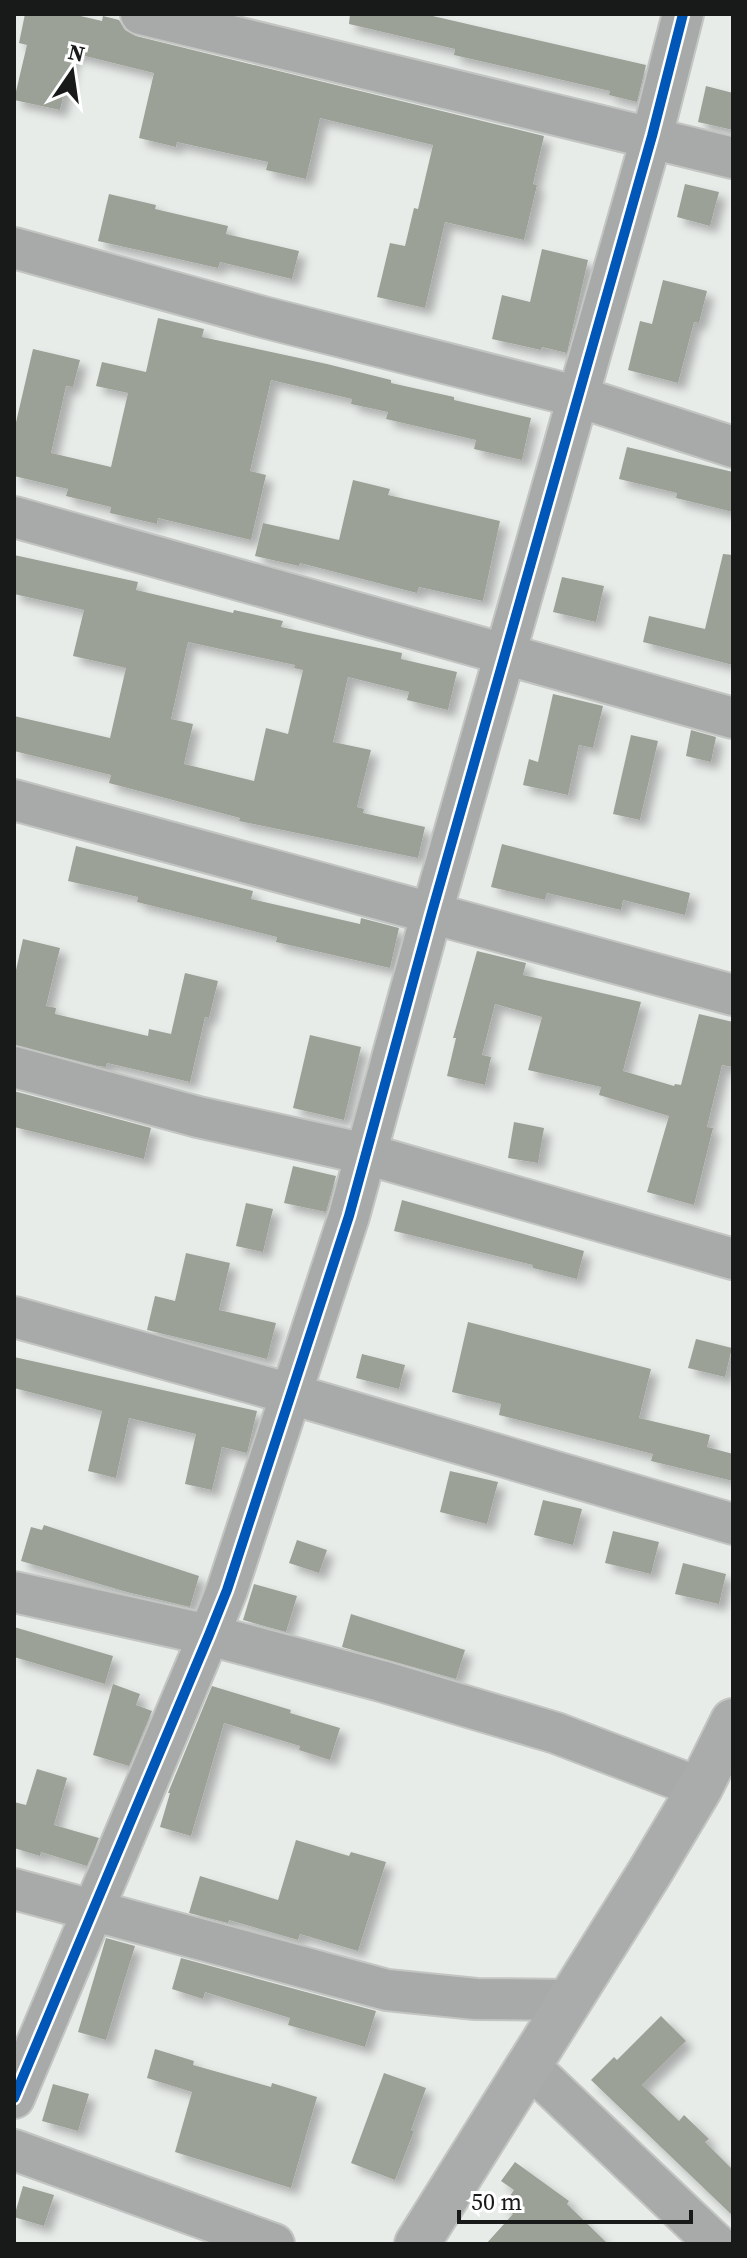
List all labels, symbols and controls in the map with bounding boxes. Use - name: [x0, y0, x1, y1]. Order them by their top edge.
- north arrow: [32, 32, 112, 112]
- text: N: [65, 36, 88, 69]
- scale bar: [459, 2174, 691, 2224]
- text: 50 m: [471, 2185, 522, 2218]

